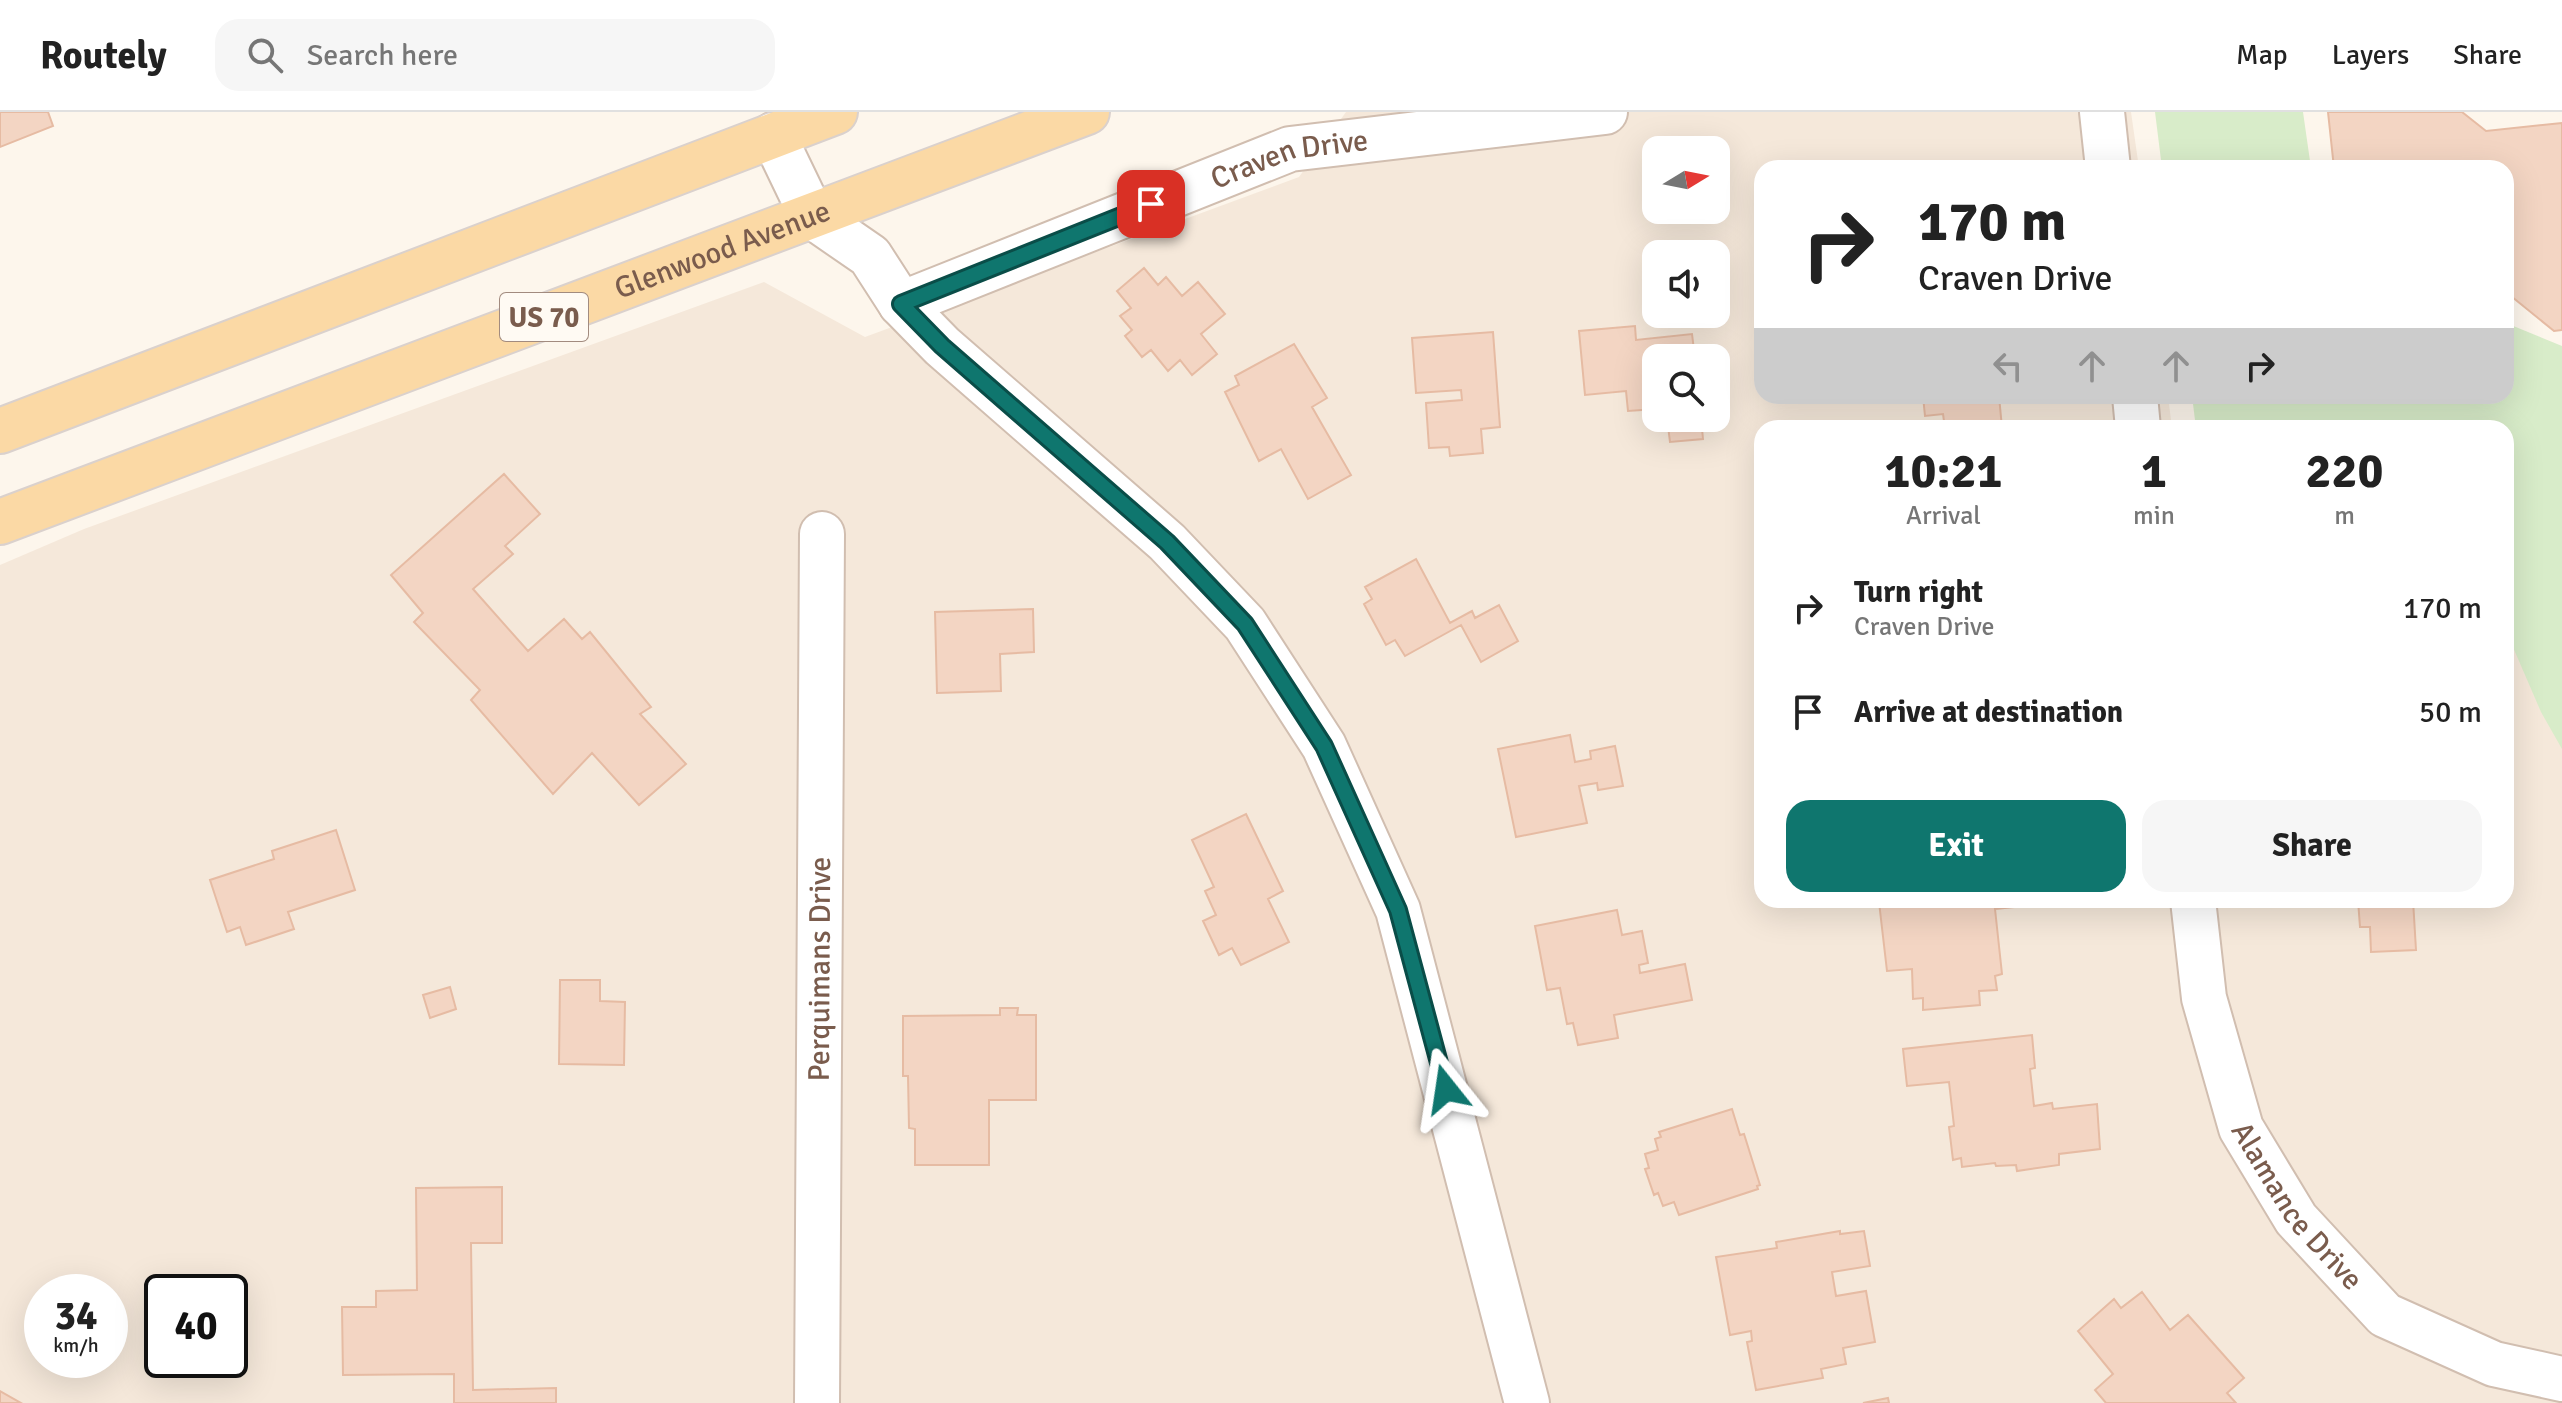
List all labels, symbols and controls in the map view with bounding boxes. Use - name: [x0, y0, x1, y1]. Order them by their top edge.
- search box: [215, 19, 775, 91]
- text: Routely: [40, 32, 167, 79]
- icon: search: [243, 33, 287, 77]
- text: Search here: [307, 37, 458, 74]
- text: Map: [2236, 38, 2288, 72]
- text: Layers: [2332, 38, 2409, 72]
- text: Share: [2453, 38, 2522, 72]
- street label: Craven Drive: [1205, 122, 1370, 198]
- north arrow: [1642, 136, 1730, 224]
- map controls: [1642, 136, 1730, 432]
- pin: [1117, 170, 1185, 238]
- icon: arrive: [1129, 182, 1173, 226]
- text: 170 m: [1918, 187, 2066, 256]
- icon: right: [1786, 192, 1890, 296]
- street label: Glenwood Avenue: [609, 193, 836, 307]
- button: sound: [1642, 240, 1730, 328]
- text: Craven Drive: [1918, 256, 2112, 301]
- road number: US 70: [500, 293, 588, 341]
- button: search: [1642, 344, 1730, 432]
- icon: left: [1986, 344, 2030, 388]
- icon: ahead: [2070, 344, 2114, 388]
- icon: ahead: [2154, 344, 2198, 388]
- icon: right: [2238, 344, 2282, 388]
- text: 10:21: [1885, 442, 2002, 501]
- text: 1: [2141, 442, 2167, 501]
- text: 220: [2306, 442, 2383, 501]
- text: Arrival: [1906, 500, 1981, 532]
- text: min: [2133, 500, 2175, 532]
- text: m: [2334, 500, 2355, 532]
- text: Turn right: [1854, 574, 1983, 611]
- icon: right: [1786, 586, 1830, 630]
- text: 170 m: [2403, 590, 2482, 627]
- text: Craven Drive: [1854, 611, 1994, 643]
- icon: arrive: [1786, 690, 1830, 734]
- text: Arrive at destination: [1854, 694, 2123, 731]
- text: 50 m: [2419, 694, 2482, 731]
- button: Exit: [1786, 800, 2126, 892]
- button: Share: [2142, 800, 2482, 892]
- street label: Perquimans Drive: [801, 857, 839, 1081]
- position arrow: [1404, 1047, 1488, 1131]
- street label: Alamance Drive: [2223, 1115, 2370, 1298]
- speed limit sign: 40: [144, 1274, 248, 1378]
- text: 34: [54, 1291, 98, 1341]
- text: km/h: [53, 1333, 99, 1358]

